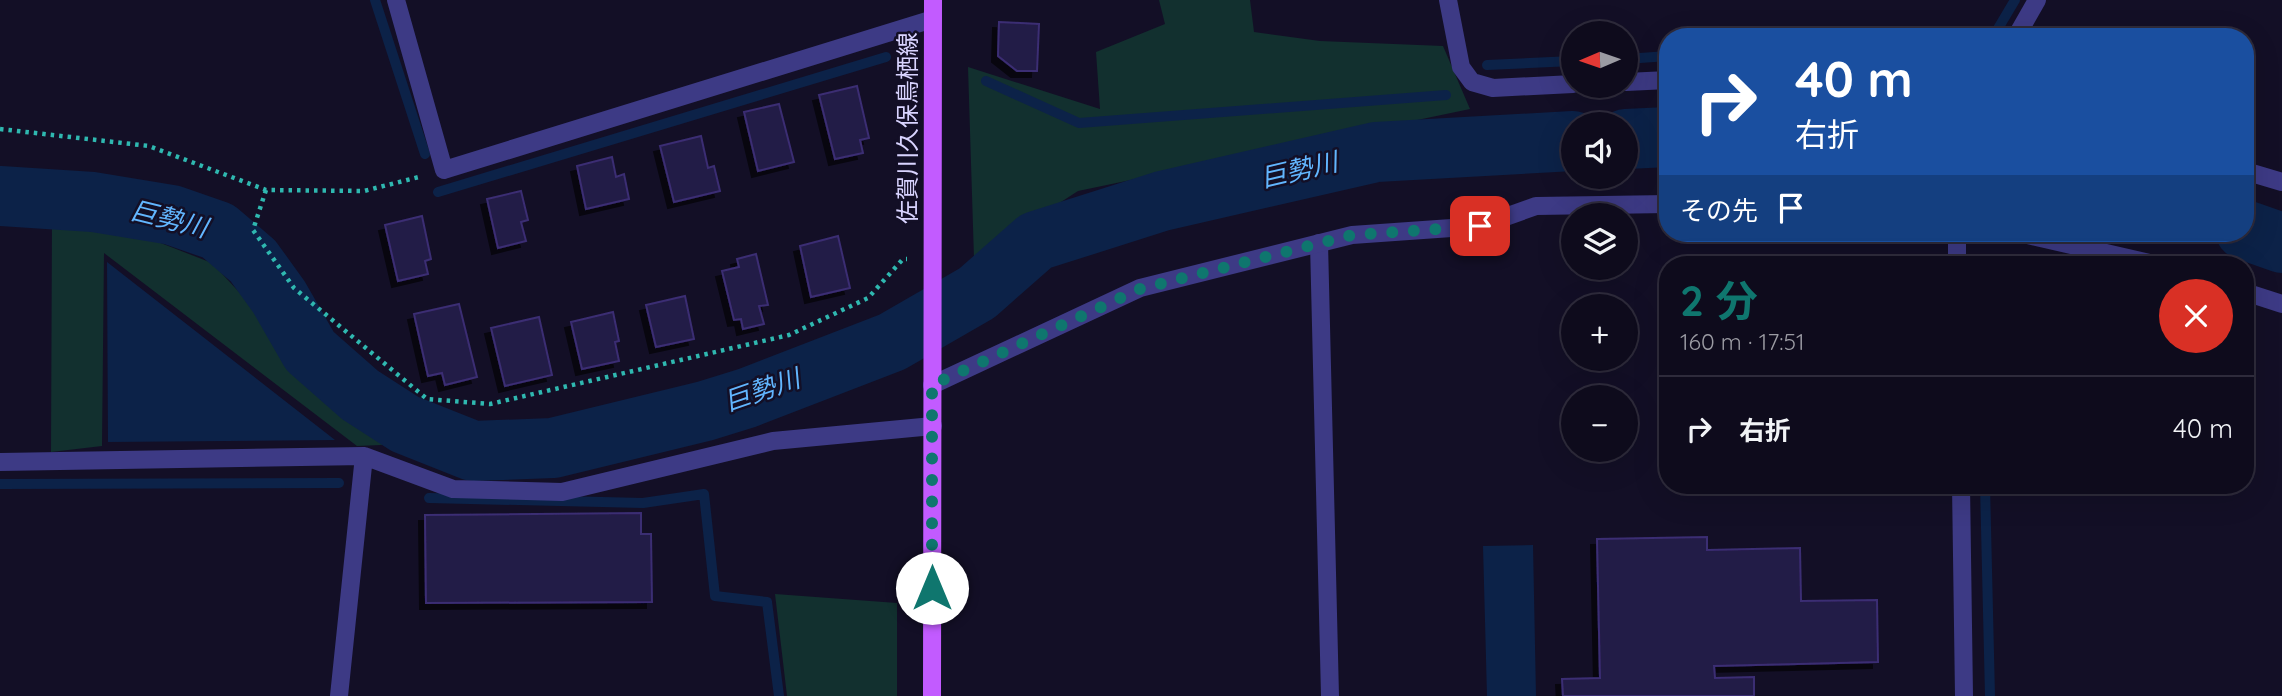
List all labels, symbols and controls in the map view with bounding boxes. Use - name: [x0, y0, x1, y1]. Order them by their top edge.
- north arrow: [1561, 21, 1638, 98]
- map controls: [1561, 21, 1638, 462]
- street label: 佐賀川久保鳥栖線: [892, 32, 922, 224]
- text: 40 m: [1795, 48, 1913, 109]
- icon: right: [1680, 56, 1771, 147]
- button: sound: [1561, 112, 1638, 189]
- text: 右折: [1795, 114, 1859, 154]
- water label: 巨勢川: [1257, 144, 1344, 194]
- icon: arrive: [1772, 189, 1810, 227]
- water label: 巨勢川: [127, 193, 214, 245]
- text: その先: [1680, 194, 1758, 227]
- pin: [1450, 196, 1510, 256]
- button: layers: [1561, 203, 1638, 280]
- icon: arrive: [1461, 207, 1499, 245]
- text: 2 分: [1680, 274, 1758, 327]
- button: close: [2159, 279, 2233, 353]
- button: +: [1561, 294, 1638, 371]
- text: 160 m · 17:51: [1680, 327, 1805, 356]
- water label: 巨勢川: [720, 360, 807, 418]
- button: −: [1561, 385, 1638, 462]
- icon: right: [1680, 410, 1718, 448]
- text: 40 m: [2173, 412, 2233, 445]
- text: 右折: [1739, 414, 1791, 447]
- position arrow: [895, 551, 969, 625]

